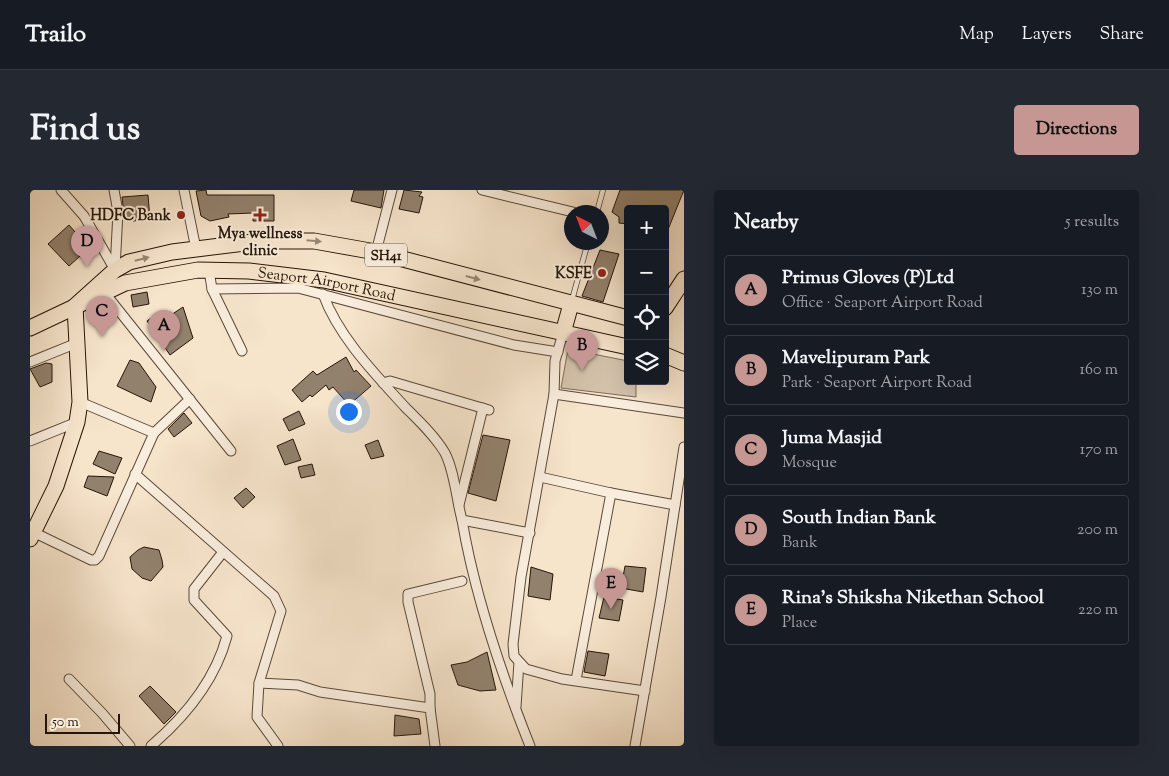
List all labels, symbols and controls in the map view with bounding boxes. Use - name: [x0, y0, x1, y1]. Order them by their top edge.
- text: Trailo: [25, 18, 86, 52]
- text: Map: [959, 22, 994, 48]
- text: Layers: [1022, 22, 1072, 48]
- text: Share: [1100, 22, 1144, 48]
- text: Find us: [30, 105, 140, 156]
- button: Directions: [1014, 105, 1139, 155]
- north arrow: [564, 205, 609, 250]
- map controls: [624, 205, 669, 385]
- button: +: [624, 205, 669, 250]
- place label: HDFC Bank: [90, 206, 172, 227]
- marker: Mya wellness clinic: [253, 208, 267, 222]
- text: Nearby: [734, 208, 799, 238]
- marker: HDFC Bank: [175, 209, 187, 221]
- text: 5 results: [1065, 211, 1119, 234]
- place label: Mya wellness clinic: [218, 224, 302, 262]
- pin: D: [71, 226, 103, 267]
- one-way arrow: [307, 238, 323, 246]
- road number: SH41: [365, 244, 407, 266]
- button: −: [624, 250, 669, 295]
- one-way arrow: [135, 255, 150, 263]
- street label: Seaport Airport Road: [256, 263, 398, 308]
- place label: KSFE: [555, 264, 593, 285]
- text: Primus Gloves (P)Ltd: [782, 265, 954, 292]
- marker: KSFE: [596, 267, 608, 279]
- one-way arrow: [465, 274, 480, 282]
- text: A: [745, 279, 758, 302]
- text: 130 m: [1081, 279, 1118, 302]
- text: Office · Seaport Airport Road: [782, 292, 983, 315]
- button: locate: [624, 295, 669, 340]
- pin: C: [86, 296, 118, 337]
- pin: A: [148, 310, 180, 351]
- pin: B: [566, 330, 598, 371]
- button: layers: [624, 340, 669, 385]
- text: Mavelipuram Park: [782, 345, 930, 372]
- text: B: [746, 359, 756, 382]
- text: 160 m: [1080, 359, 1118, 382]
- text: Park · Seaport Airport Road: [782, 372, 972, 395]
- your location: [336, 399, 362, 425]
- text: Juma Masjid: [782, 425, 882, 452]
- text: C: [745, 439, 757, 462]
- text: 170 m: [1080, 439, 1118, 462]
- text: Mosque: [782, 452, 837, 475]
- text: South Indian Bank: [782, 505, 936, 532]
- text: D: [745, 519, 757, 542]
- text: 200 m: [1077, 519, 1118, 542]
- text: Bank: [782, 532, 818, 555]
- pin: E: [595, 568, 627, 609]
- text: Rina's Shiksha Nikethan School: [782, 585, 1044, 612]
- text: E: [746, 599, 756, 622]
- text: 220 m: [1078, 599, 1118, 622]
- text: Place: [782, 612, 817, 635]
- scale bar: [45, 711, 120, 734]
- text: 50 m: [52, 713, 79, 733]

